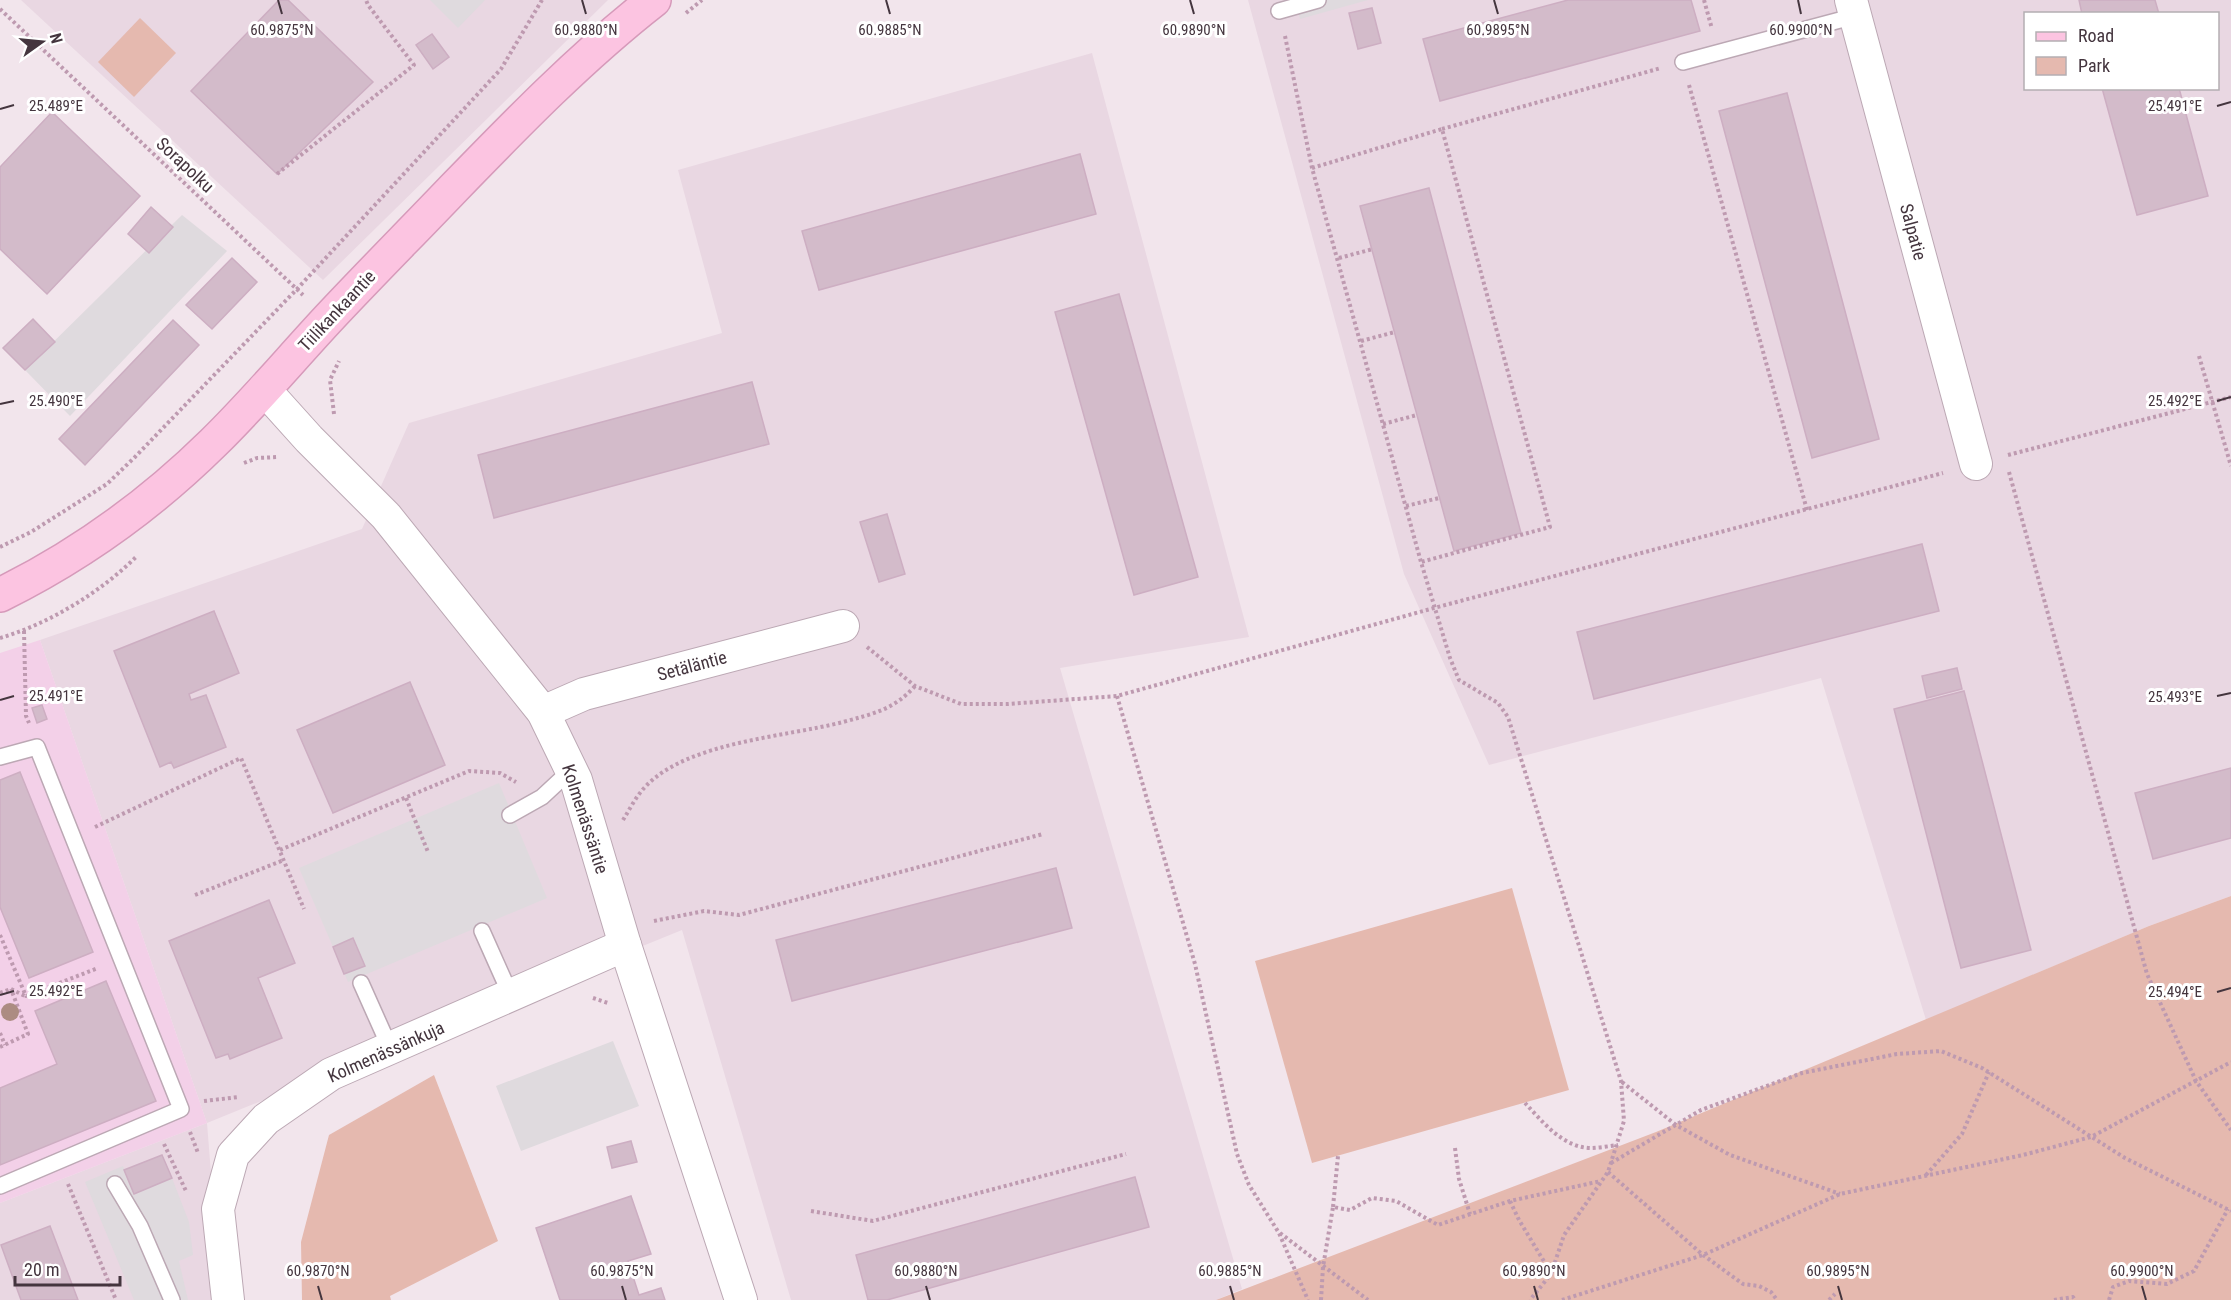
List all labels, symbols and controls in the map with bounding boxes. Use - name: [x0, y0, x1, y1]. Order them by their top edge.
- north arrow: [12, 12, 72, 72]
- legend: [2024, 12, 2219, 90]
- text: 60.9875°N: [250, 21, 314, 39]
- text: 60.9880°N: [554, 21, 618, 39]
- text: 60.9885°N: [858, 21, 922, 39]
- text: 60.9890°N: [1162, 21, 1226, 39]
- text: 60.9895°N: [1466, 21, 1530, 39]
- text: 60.9900°N: [1769, 21, 1833, 39]
- text: Road: [2078, 25, 2114, 46]
- text: N: [46, 31, 66, 45]
- text: Park: [2078, 55, 2110, 76]
- text: 25.489°E: [29, 97, 83, 115]
- text: 25.491°E: [2148, 97, 2202, 115]
- street label: Sorapolku: [152, 133, 218, 197]
- street label: Salpatie: [1896, 201, 1931, 262]
- street label: Tiilikankaantie: [294, 266, 380, 356]
- text: 25.490°E: [29, 392, 83, 410]
- text: 25.492°E: [2148, 392, 2202, 410]
- street label: Setäläntie: [655, 646, 729, 685]
- text: 25.491°E: [29, 687, 83, 705]
- text: 25.493°E: [2148, 688, 2202, 706]
- street label: Kolmenässäntie: [558, 762, 613, 876]
- text: 25.492°E: [29, 982, 83, 1000]
- text: 25.494°E: [2148, 983, 2202, 1001]
- street label: Kolmenässänkuja: [324, 1016, 447, 1087]
- scale bar: [15, 1249, 120, 1287]
- text: 20 m: [24, 1259, 59, 1280]
- text: 60.9870°N: [286, 1262, 350, 1280]
- text: 60.9875°N: [590, 1262, 654, 1280]
- text: 60.9880°N: [894, 1262, 958, 1280]
- text: 60.9885°N: [1198, 1262, 1262, 1280]
- text: 60.9890°N: [1502, 1262, 1566, 1280]
- text: 60.9895°N: [1806, 1262, 1870, 1280]
- text: 60.9900°N: [2110, 1262, 2174, 1280]

